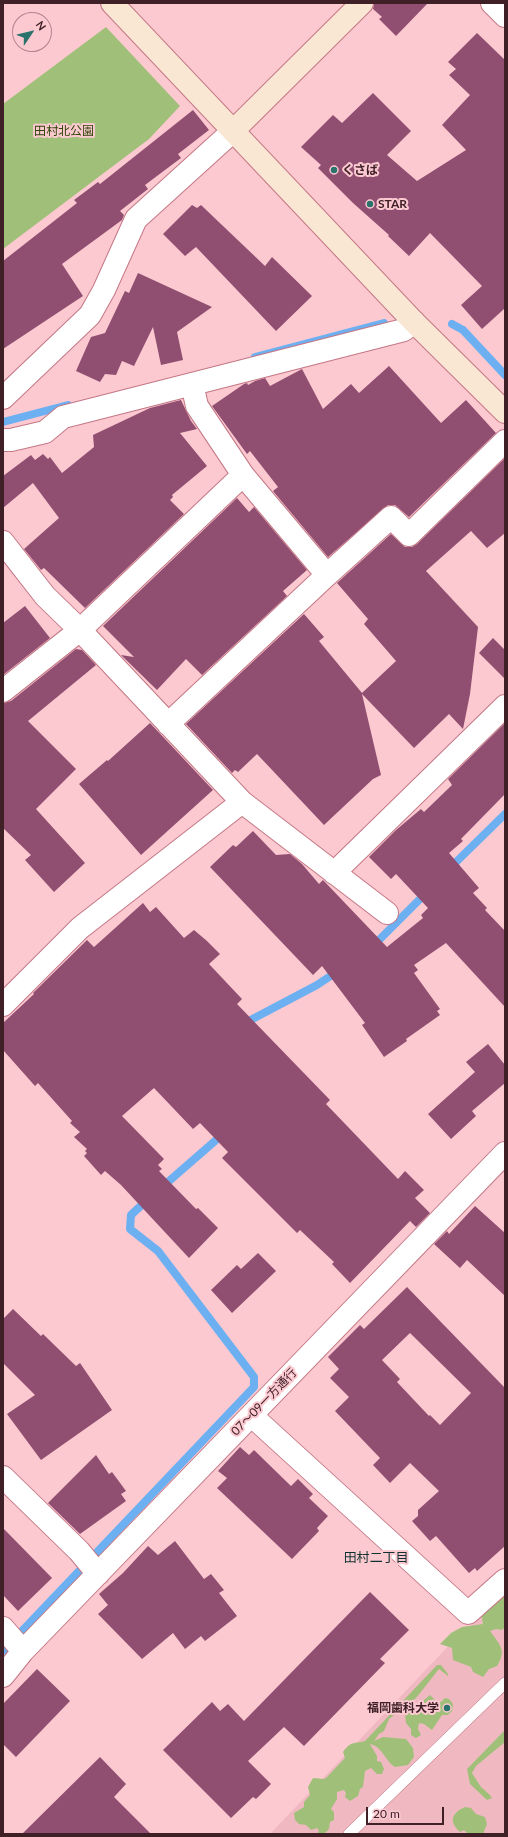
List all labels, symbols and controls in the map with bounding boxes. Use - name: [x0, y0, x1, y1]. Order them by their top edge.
- north arrow: [12, 12, 52, 52]
- text: N: [34, 18, 49, 33]
- park label: 田村北公園: [34, 124, 94, 138]
- place label: くさば: [342, 163, 378, 177]
- marker: くさば: [329, 165, 339, 175]
- place label: STAR: [378, 197, 407, 211]
- marker: STAR: [365, 199, 375, 209]
- street label: 07～09一方通行: [228, 1365, 300, 1439]
- district label: 田村二丁目: [344, 1550, 408, 1566]
- place label: 福岡歯科大学: [367, 1701, 439, 1715]
- marker: 福岡歯科大学: [442, 1703, 452, 1713]
- scale bar: [368, 1799, 446, 1825]
- text: 20 m: [373, 1806, 400, 1821]

